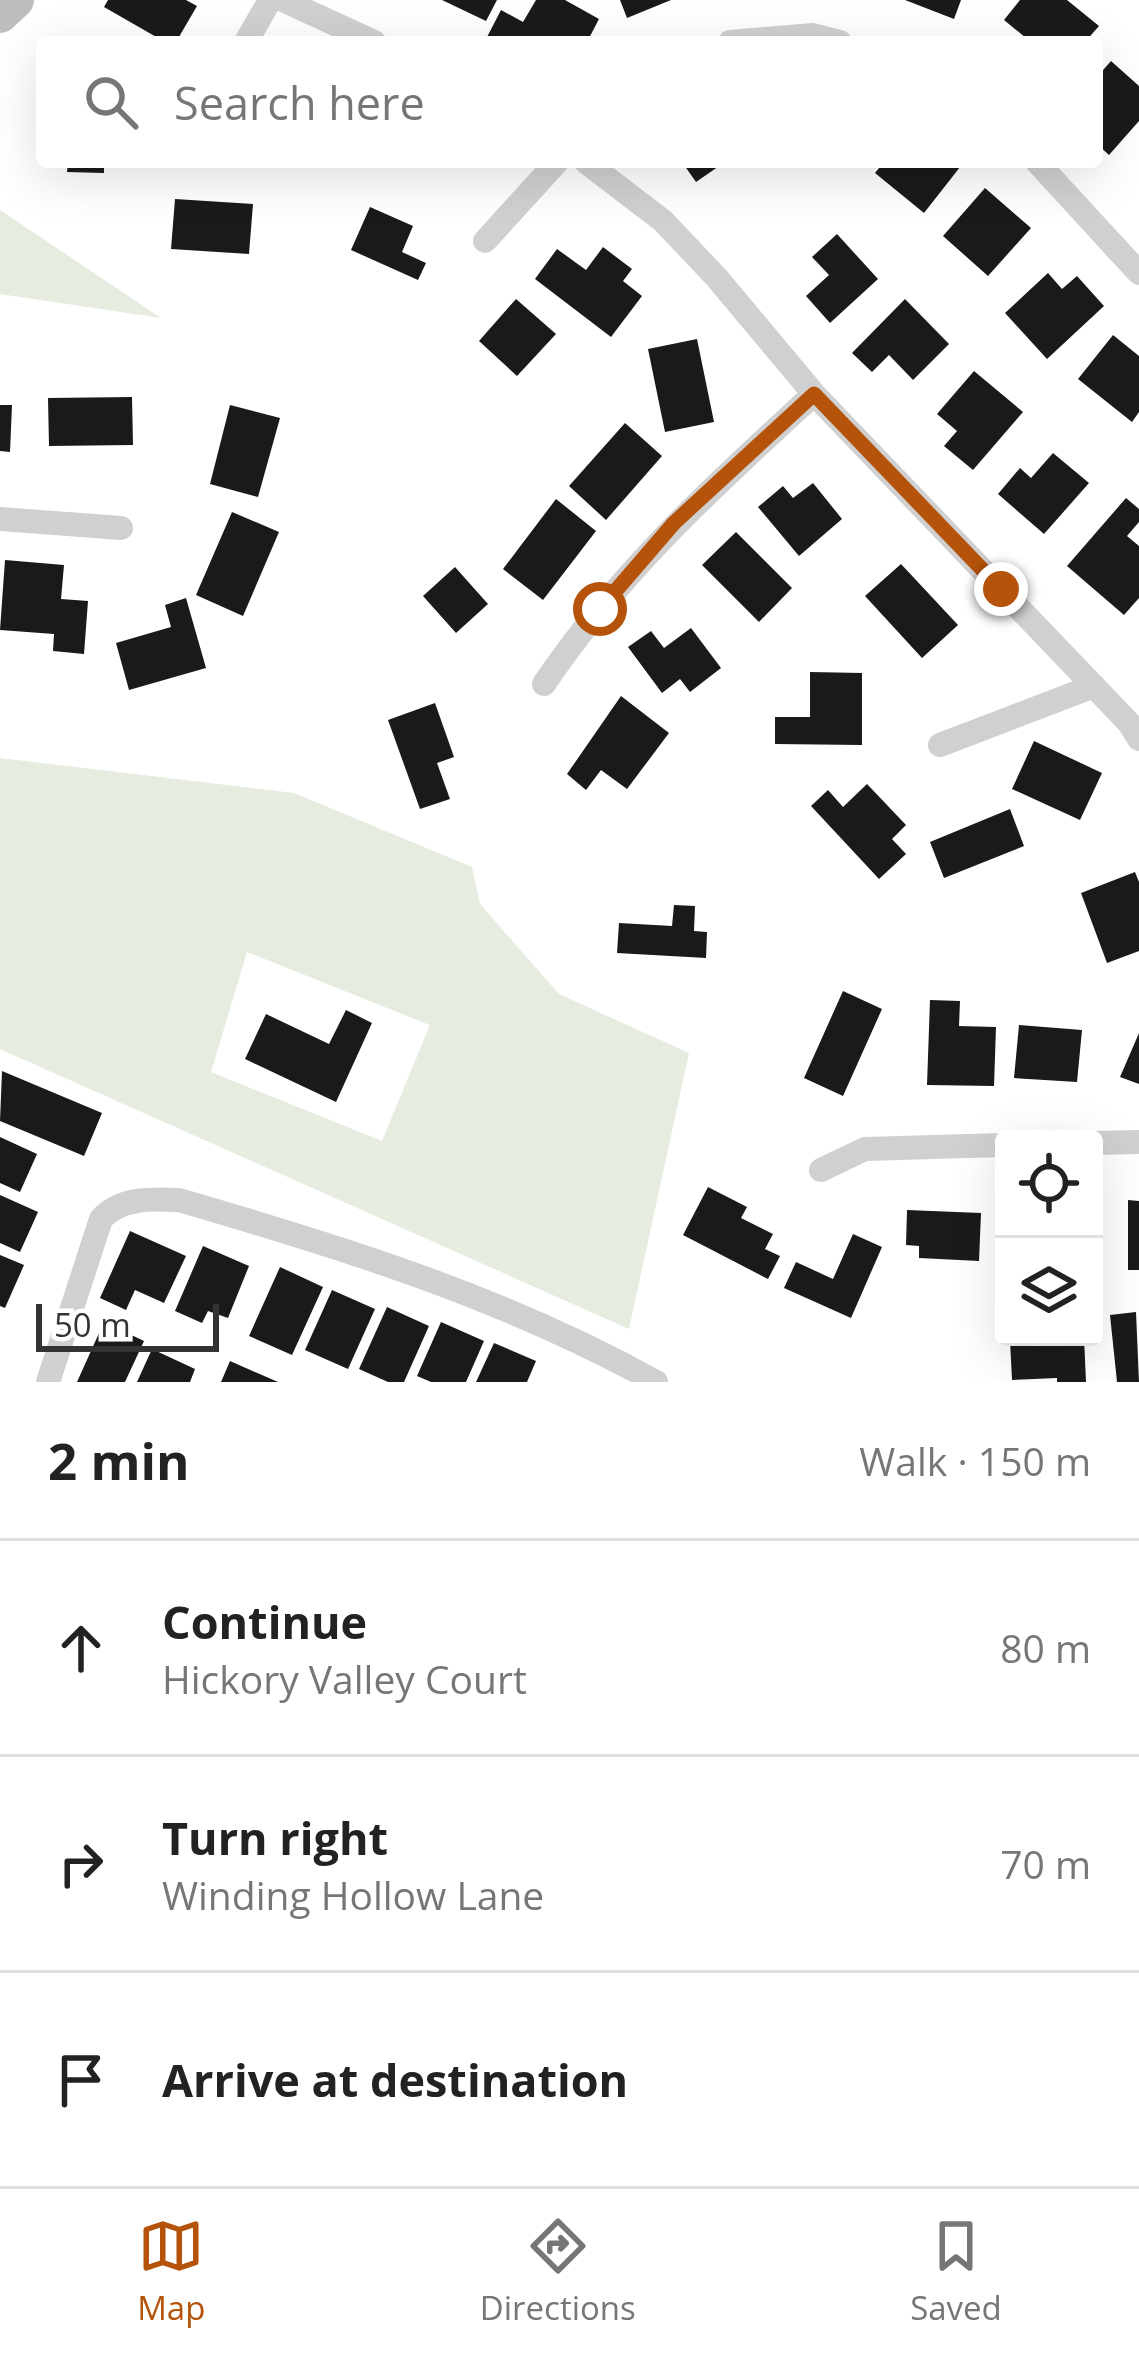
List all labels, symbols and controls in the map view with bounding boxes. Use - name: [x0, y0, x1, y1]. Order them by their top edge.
- search box: [36, 36, 1103, 168]
- icon: search: [78, 69, 144, 135]
- text: Search here: [174, 72, 425, 133]
- route end: [974, 562, 1028, 616]
- route start: [573, 582, 627, 636]
- map controls: [995, 1130, 1103, 1346]
- button: locate: [995, 1130, 1103, 1238]
- button: layers: [995, 1238, 1103, 1346]
- scale bar: [36, 1298, 219, 1351]
- text: 50 m: [54, 1302, 131, 1347]
- text: 2 min: [48, 1425, 190, 1495]
- text: Walk · 150 m: [859, 1434, 1091, 1487]
- text: Continue: [162, 1591, 367, 1652]
- icon: ahead: [48, 1615, 114, 1681]
- text: 80 m: [1000, 1621, 1091, 1674]
- text: Hickory Valley Court: [162, 1652, 527, 1705]
- text: Turn right: [162, 1807, 388, 1868]
- icon: right: [48, 1831, 114, 1897]
- text: 70 m: [1000, 1837, 1091, 1890]
- text: Winding Hollow Lane: [162, 1868, 544, 1921]
- icon: arrive: [48, 2047, 114, 2113]
- text: Arrive at destination: [162, 2049, 628, 2110]
- tab: Map: [137, 2213, 205, 2330]
- tab: Directions: [480, 2213, 636, 2330]
- tab: Saved: [910, 2213, 1002, 2330]

